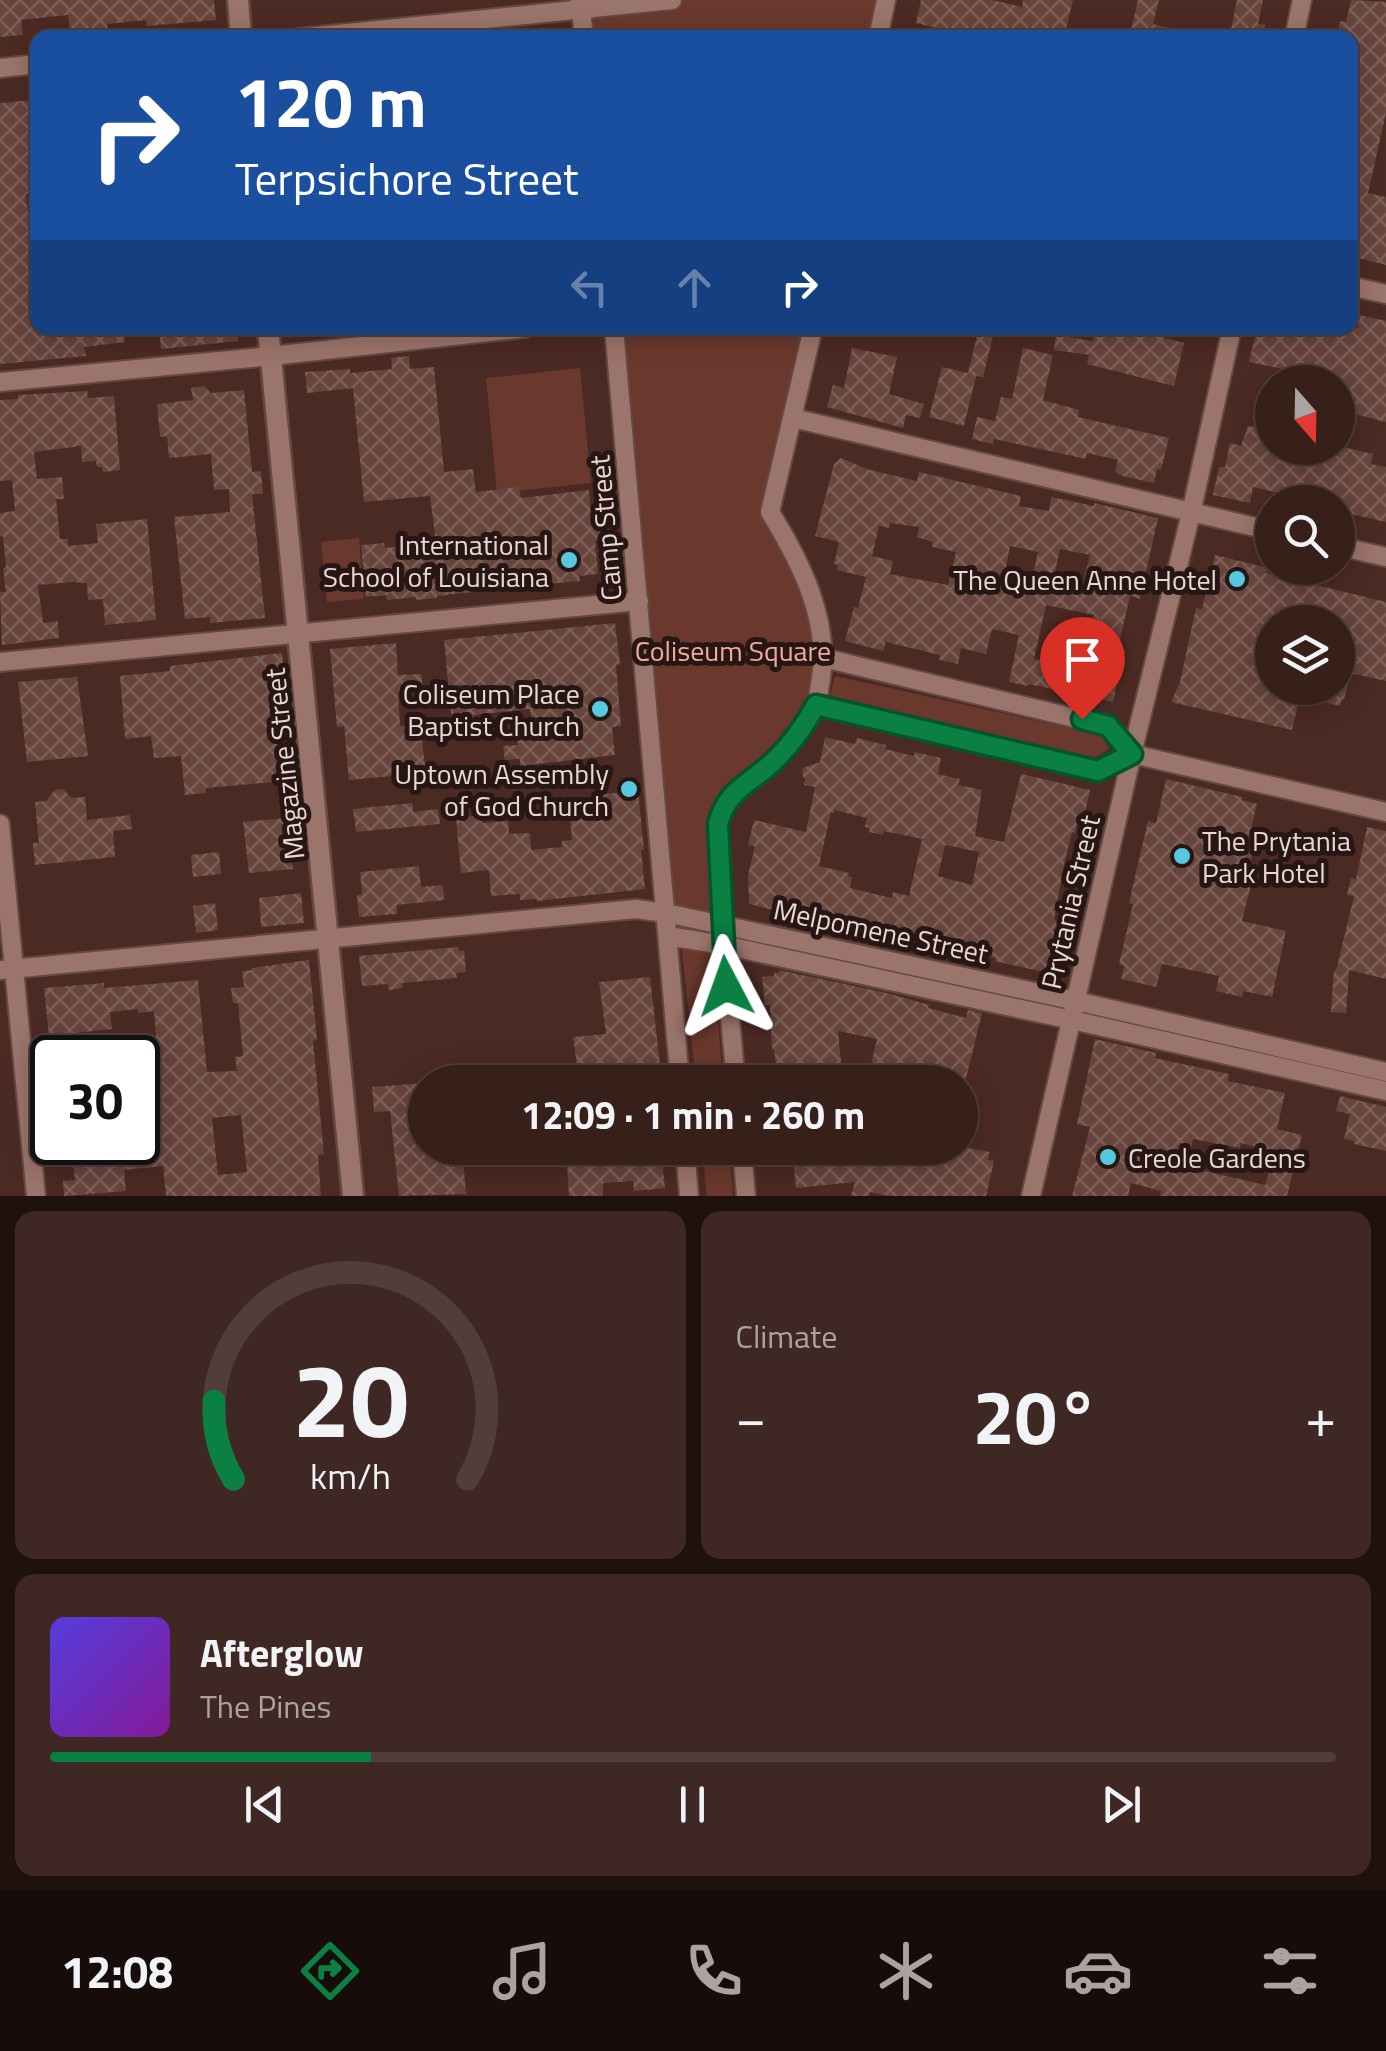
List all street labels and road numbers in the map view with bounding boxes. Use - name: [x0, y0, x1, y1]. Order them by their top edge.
- street label: Camp Street: [577, 453, 633, 602]
- street label: Magazine Street: [253, 666, 315, 862]
- street label: Prytania Street: [1029, 811, 1111, 993]
- street label: Melpomene Street: [770, 887, 993, 975]

